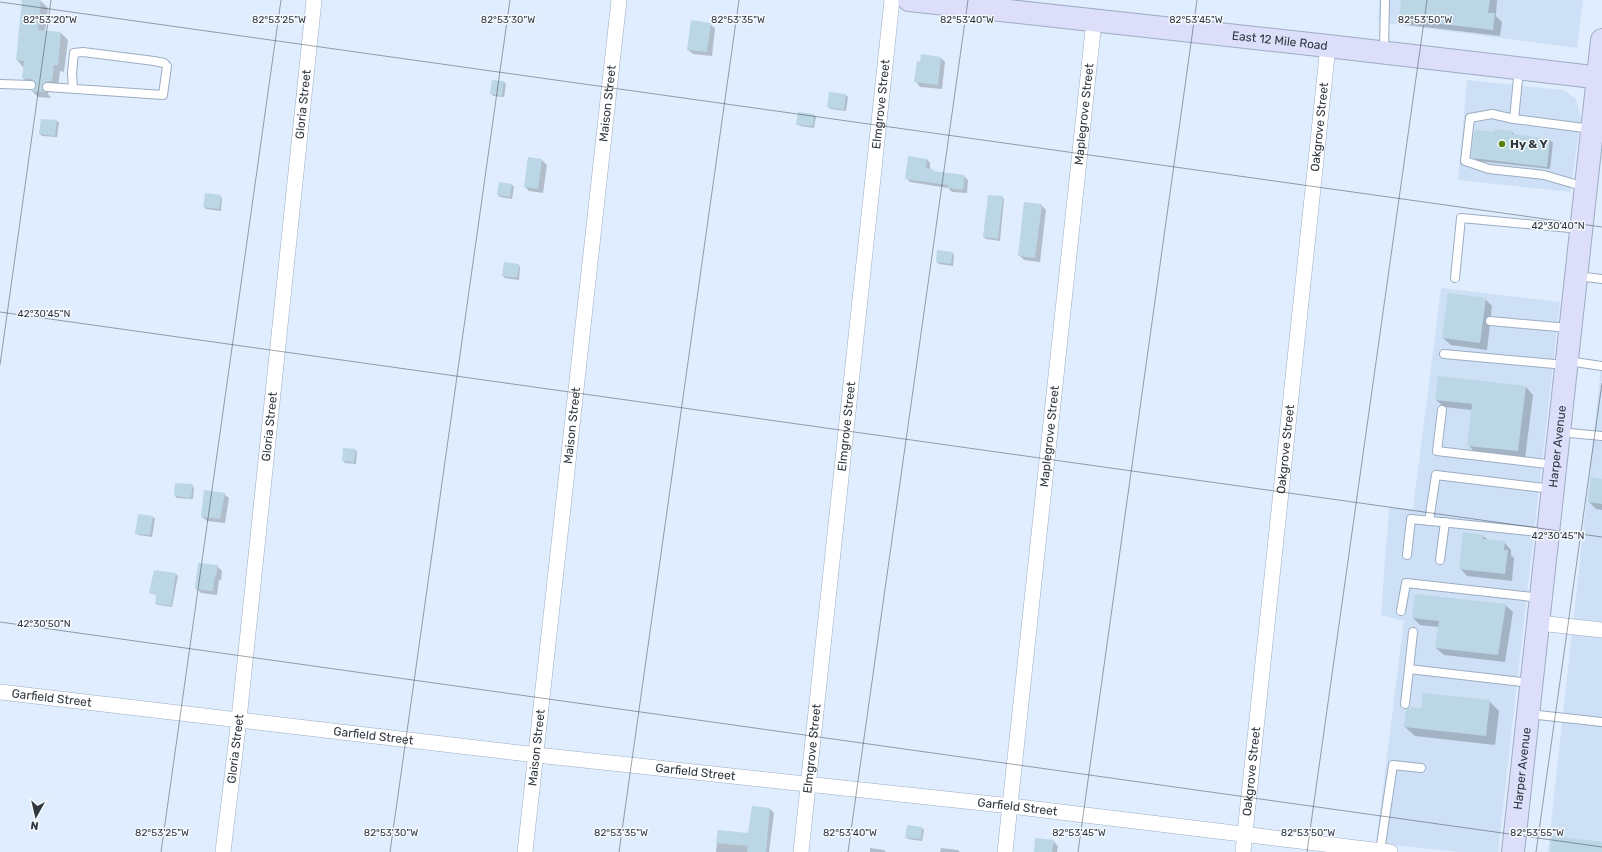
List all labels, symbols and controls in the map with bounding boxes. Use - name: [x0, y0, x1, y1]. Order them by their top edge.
- text: 82°53'20"W: [23, 14, 77, 26]
- text: 82°53'25"W: [252, 14, 306, 26]
- text: 82°53'30"W: [481, 14, 535, 26]
- text: 82°53'35"W: [711, 14, 765, 26]
- text: 82°53'40"W: [940, 14, 994, 26]
- text: 82°53'45"W: [1169, 14, 1223, 26]
- text: 82°53'50"W: [1398, 14, 1452, 26]
- street label: East 12 Mile Road: [1231, 28, 1328, 53]
- street label: Elmgrove Street: [869, 58, 893, 150]
- street label: Maplegrove Street: [1072, 62, 1096, 166]
- street label: Maison Street: [596, 64, 619, 143]
- street label: Gloria Street: [293, 69, 314, 140]
- street label: Oakgrove Street: [1308, 81, 1331, 172]
- place label: Hy & Y: [1510, 137, 1548, 151]
- marker: Hy & Y: [1497, 139, 1507, 149]
- text: 42°30'40"N: [1531, 220, 1585, 232]
- text: 42°30'45"N: [18, 308, 70, 320]
- street label: Elmgrove Street: [835, 381, 858, 472]
- street label: Maplegrove Street: [1037, 385, 1062, 488]
- street label: Maison Street: [561, 386, 583, 465]
- street label: Gloria Street: [259, 391, 280, 462]
- street label: Oakgrove Street: [1274, 404, 1297, 495]
- street label: Harper Avenue: [1546, 404, 1569, 488]
- text: 42°30'45"N: [1532, 530, 1584, 542]
- text: 42°30'50"N: [17, 618, 71, 630]
- street label: Garfield Street: [11, 686, 93, 710]
- street label: Elmgrove Street: [800, 703, 824, 794]
- street label: Maison Street: [525, 708, 548, 787]
- street label: Gloria Street: [224, 713, 247, 784]
- street label: Garfield Street: [333, 724, 415, 747]
- street label: Oakgrove Street: [1240, 726, 1263, 817]
- street label: Harper Avenue: [1511, 726, 1534, 810]
- street label: Garfield Street: [655, 761, 736, 783]
- street label: Garfield Street: [977, 795, 1059, 819]
- north arrow: [16, 796, 56, 836]
- text: N: [30, 818, 40, 832]
- text: 82°53'25"W: [135, 827, 189, 839]
- text: 82°53'30"W: [364, 827, 418, 839]
- text: 82°53'35"W: [594, 827, 648, 839]
- text: 82°53'40"W: [823, 827, 877, 839]
- text: 82°53'45"W: [1052, 827, 1106, 839]
- text: 82°53'50"W: [1281, 827, 1335, 839]
- text: 82°53'55"W: [1510, 827, 1564, 839]

